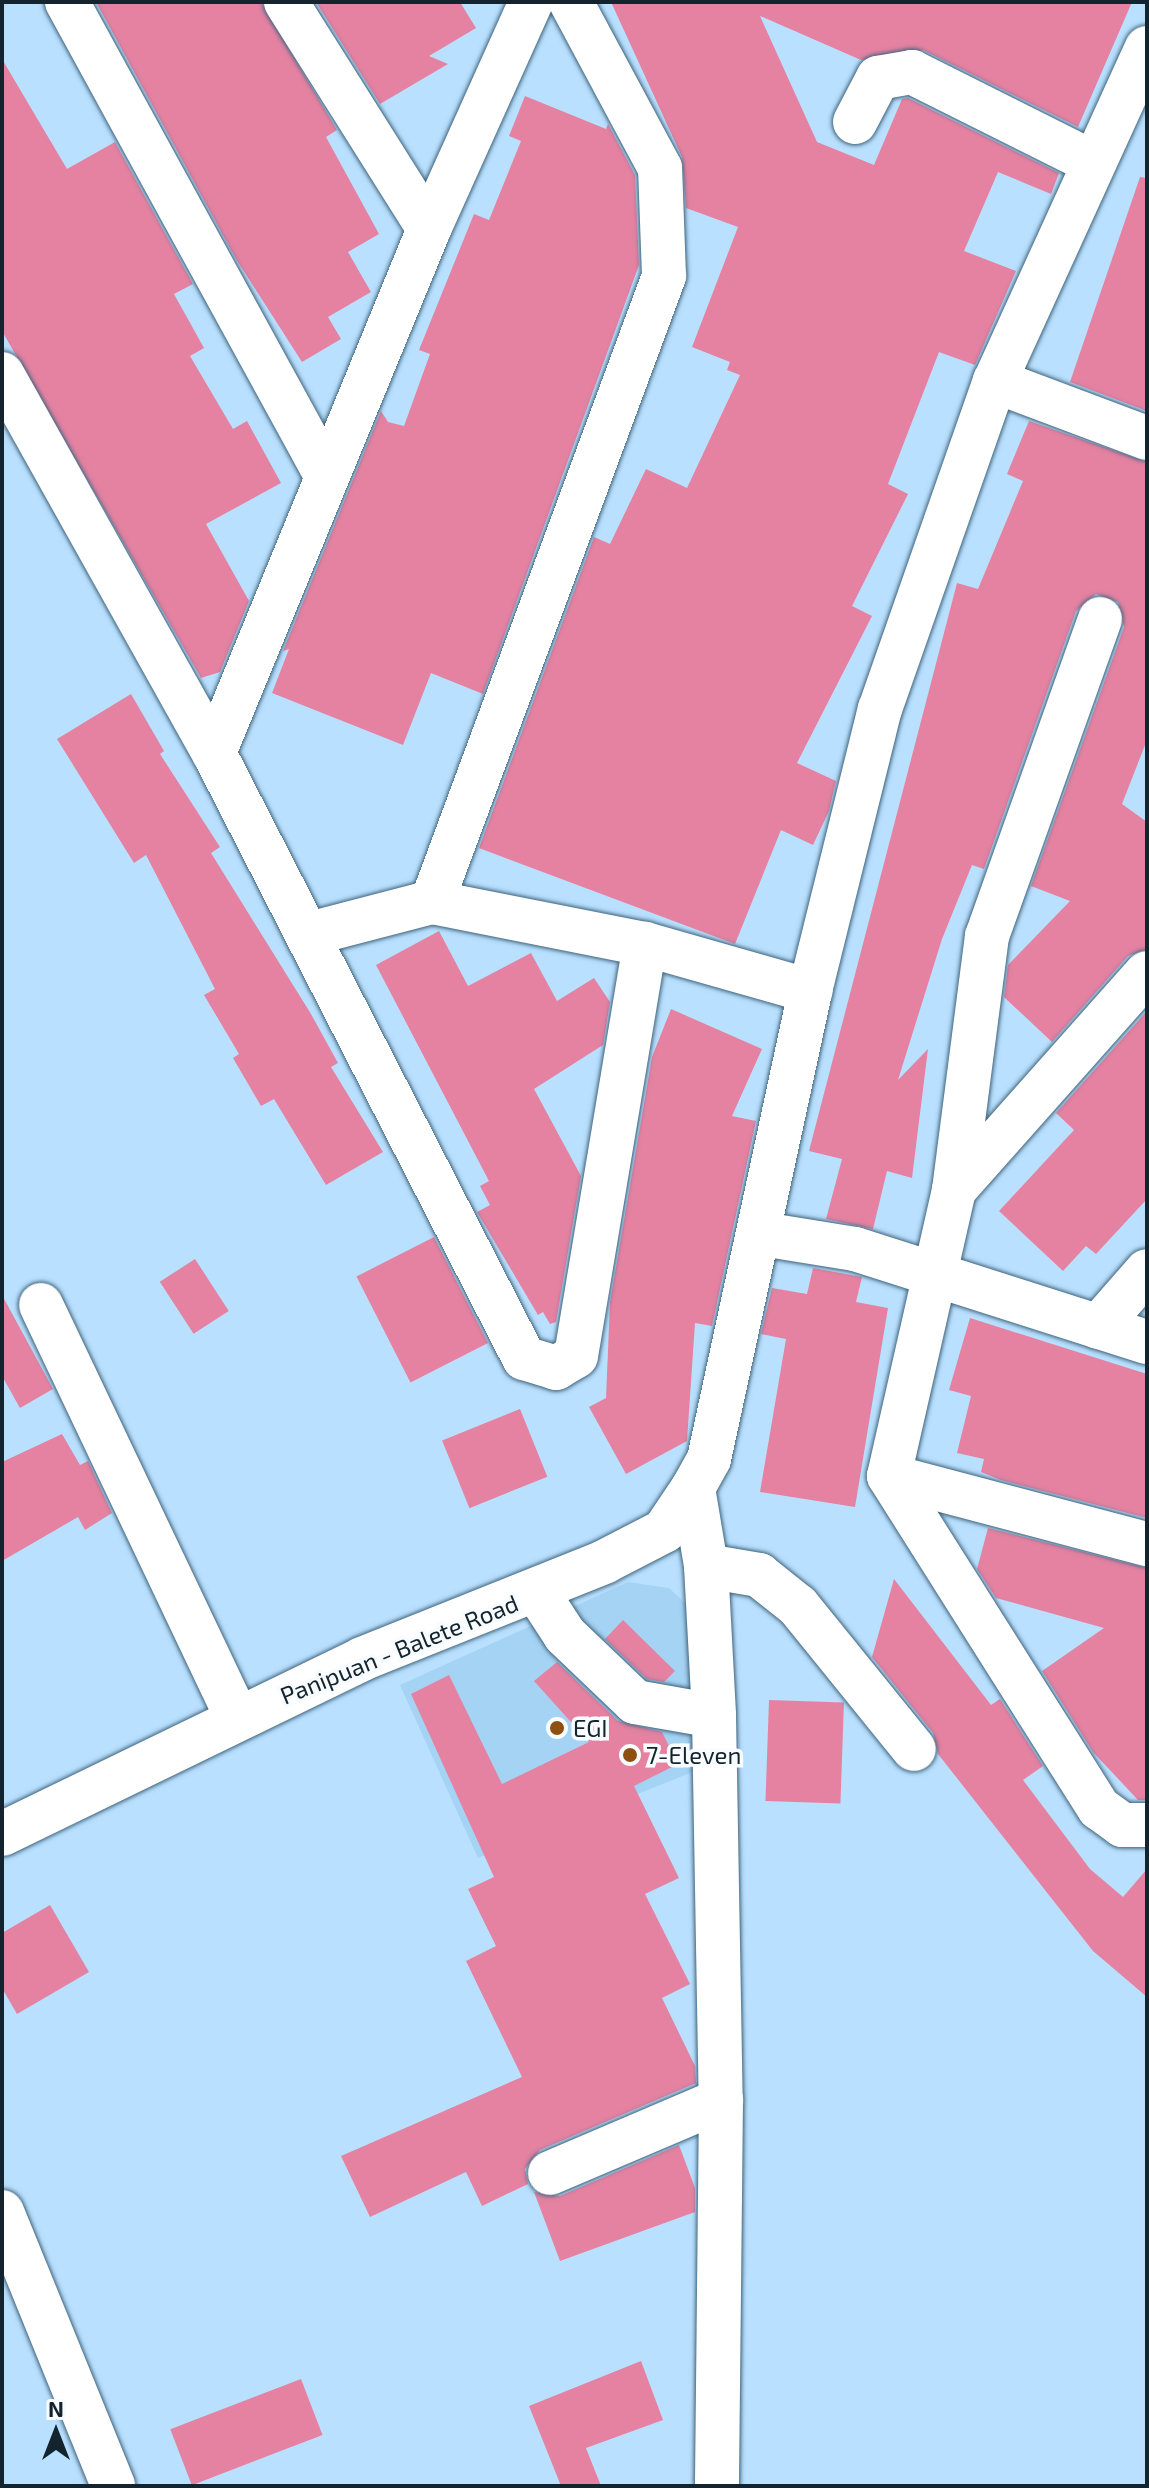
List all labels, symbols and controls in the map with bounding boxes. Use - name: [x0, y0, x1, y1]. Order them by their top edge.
- street label: Panipuan - Balete Road: [276, 1588, 522, 1710]
- place label: EGI: [573, 1714, 608, 1742]
- marker: EGI: [548, 1719, 566, 1737]
- place label: 7-Eleven: [646, 1741, 741, 1769]
- marker: 7-Eleven: [621, 1746, 639, 1764]
- north arrow: [16, 2392, 96, 2472]
- text: N: [48, 2395, 64, 2421]

